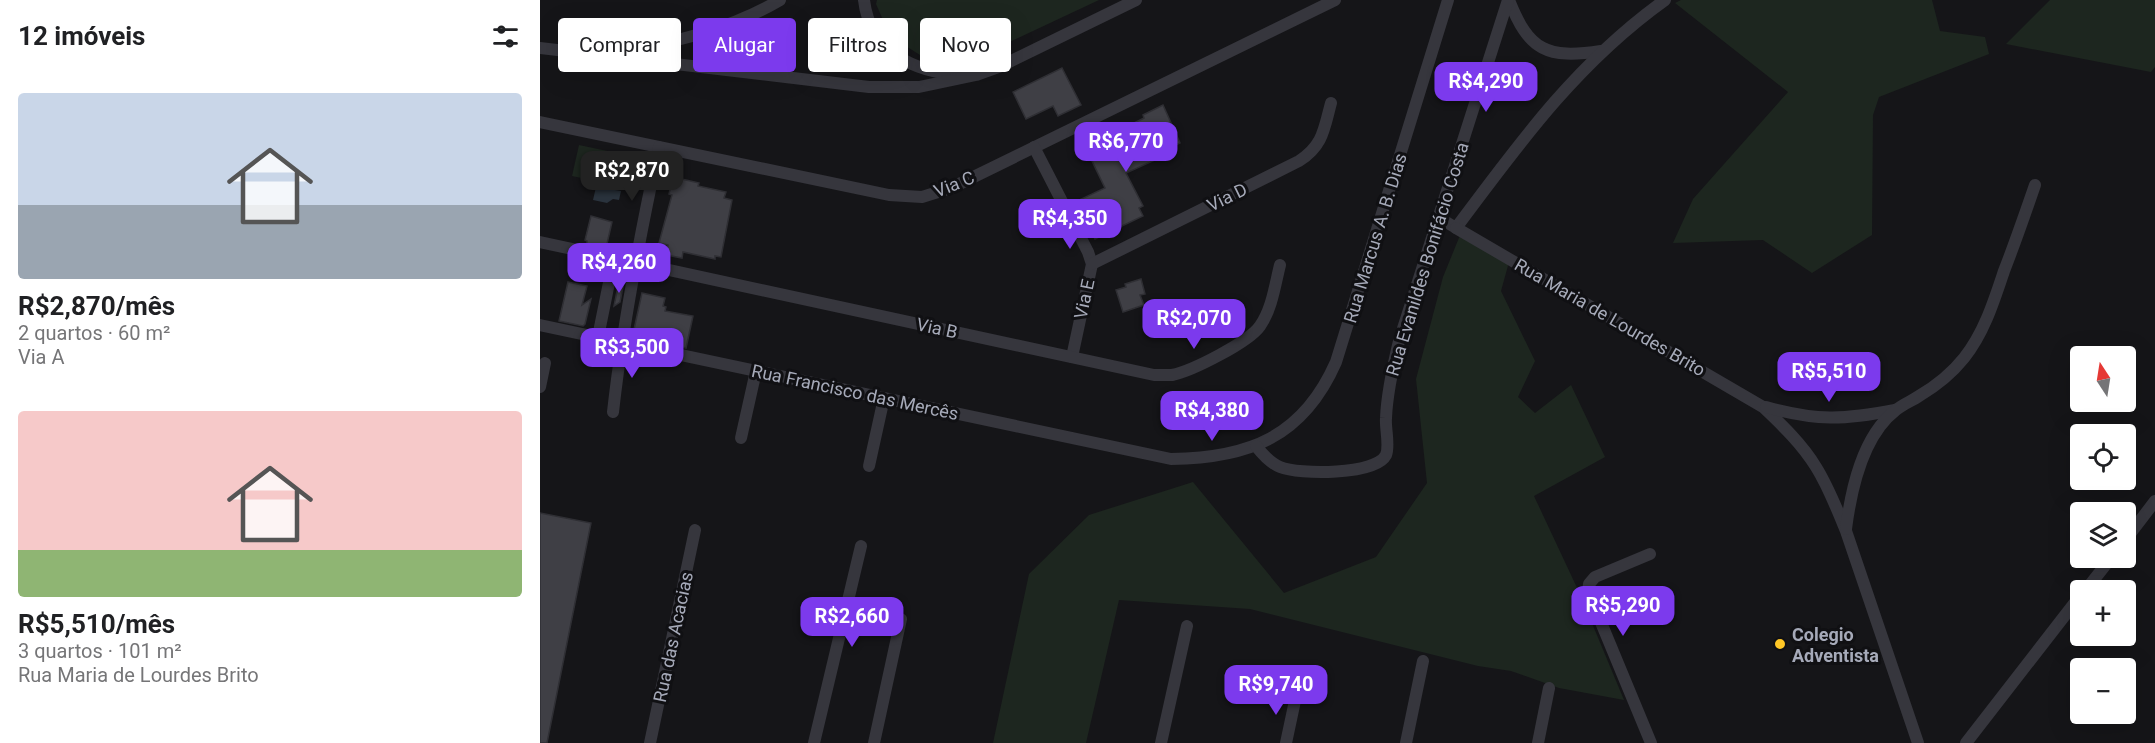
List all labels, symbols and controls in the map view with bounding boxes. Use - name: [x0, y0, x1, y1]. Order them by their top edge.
- chip: Comprar: [558, 18, 681, 72]
- chip: Alugar: [693, 18, 796, 72]
- chip: Filtros: [808, 18, 908, 72]
- chip: Novo: [920, 18, 1011, 72]
- icon: filters: [489, 20, 522, 53]
- text: 12 imóveis: [18, 21, 145, 51]
- pin: R$4,290: [1431, 62, 1541, 113]
- text: R$4,290: [1448, 69, 1524, 93]
- pin: R$6,770: [1071, 122, 1181, 173]
- text: R$6,770: [1088, 129, 1164, 153]
- icon: home: [216, 132, 324, 240]
- street label: Rua Evanildes Bonifácio Costa: [1381, 140, 1473, 378]
- pin: R$2,870: [577, 151, 687, 202]
- street label: Rua Marcus A. B. Dias: [1339, 151, 1411, 325]
- text: R$2,870: [594, 158, 670, 182]
- street label: Via C: [931, 166, 977, 202]
- street label: Via D: [1204, 178, 1250, 216]
- pin: R$4,350: [1015, 199, 1125, 250]
- text: R$4,350: [1032, 206, 1108, 230]
- pin: R$4,260: [564, 243, 674, 294]
- text: R$4,260: [581, 250, 657, 274]
- street label: Rua Maria de Lourdes Brito: [1511, 254, 1709, 380]
- street label: Via E: [1070, 277, 1098, 321]
- text: R$2,870/mês: [18, 291, 175, 321]
- pin: R$2,070: [1139, 299, 1249, 350]
- text: R$2,070: [1156, 306, 1232, 330]
- street label: Via B: [915, 313, 959, 343]
- text: 2 quartos · 60 m²: [18, 321, 170, 345]
- pin: R$3,500: [577, 328, 687, 379]
- text: R$3,500: [594, 335, 670, 359]
- text: Via A: [18, 345, 64, 369]
- north arrow: [2070, 346, 2136, 412]
- map controls: [2070, 346, 2136, 724]
- pin: R$5,510: [1774, 352, 1884, 403]
- text: R$5,510: [1791, 359, 1867, 383]
- street label: Rua Francisco das Mercês: [750, 360, 960, 424]
- pin: R$4,380: [1157, 391, 1267, 442]
- text: R$4,380: [1174, 398, 1250, 422]
- button: locate: [2070, 424, 2136, 490]
- icon: home: [216, 450, 324, 558]
- button: layers: [2070, 502, 2136, 568]
- street label: Rua das Acacias: [649, 570, 697, 704]
- button: +: [2070, 580, 2136, 646]
- pin: R$5,290: [1568, 586, 1678, 637]
- text: R$5,290: [1585, 593, 1661, 617]
- pin: R$2,660: [797, 597, 907, 648]
- text: R$2,660: [814, 604, 890, 628]
- text: R$5,510/mês: [18, 609, 175, 639]
- place label: Colegio Adventista: [1792, 624, 1879, 666]
- marker: Colegio Adventista: [1773, 637, 1787, 651]
- text: 3 quartos · 101 m²: [18, 639, 182, 663]
- button: −: [2070, 658, 2136, 724]
- text: Rua Maria de Lourdes Brito: [18, 663, 259, 687]
- pin: R$9,740: [1221, 665, 1331, 716]
- text: R$9,740: [1238, 672, 1314, 696]

